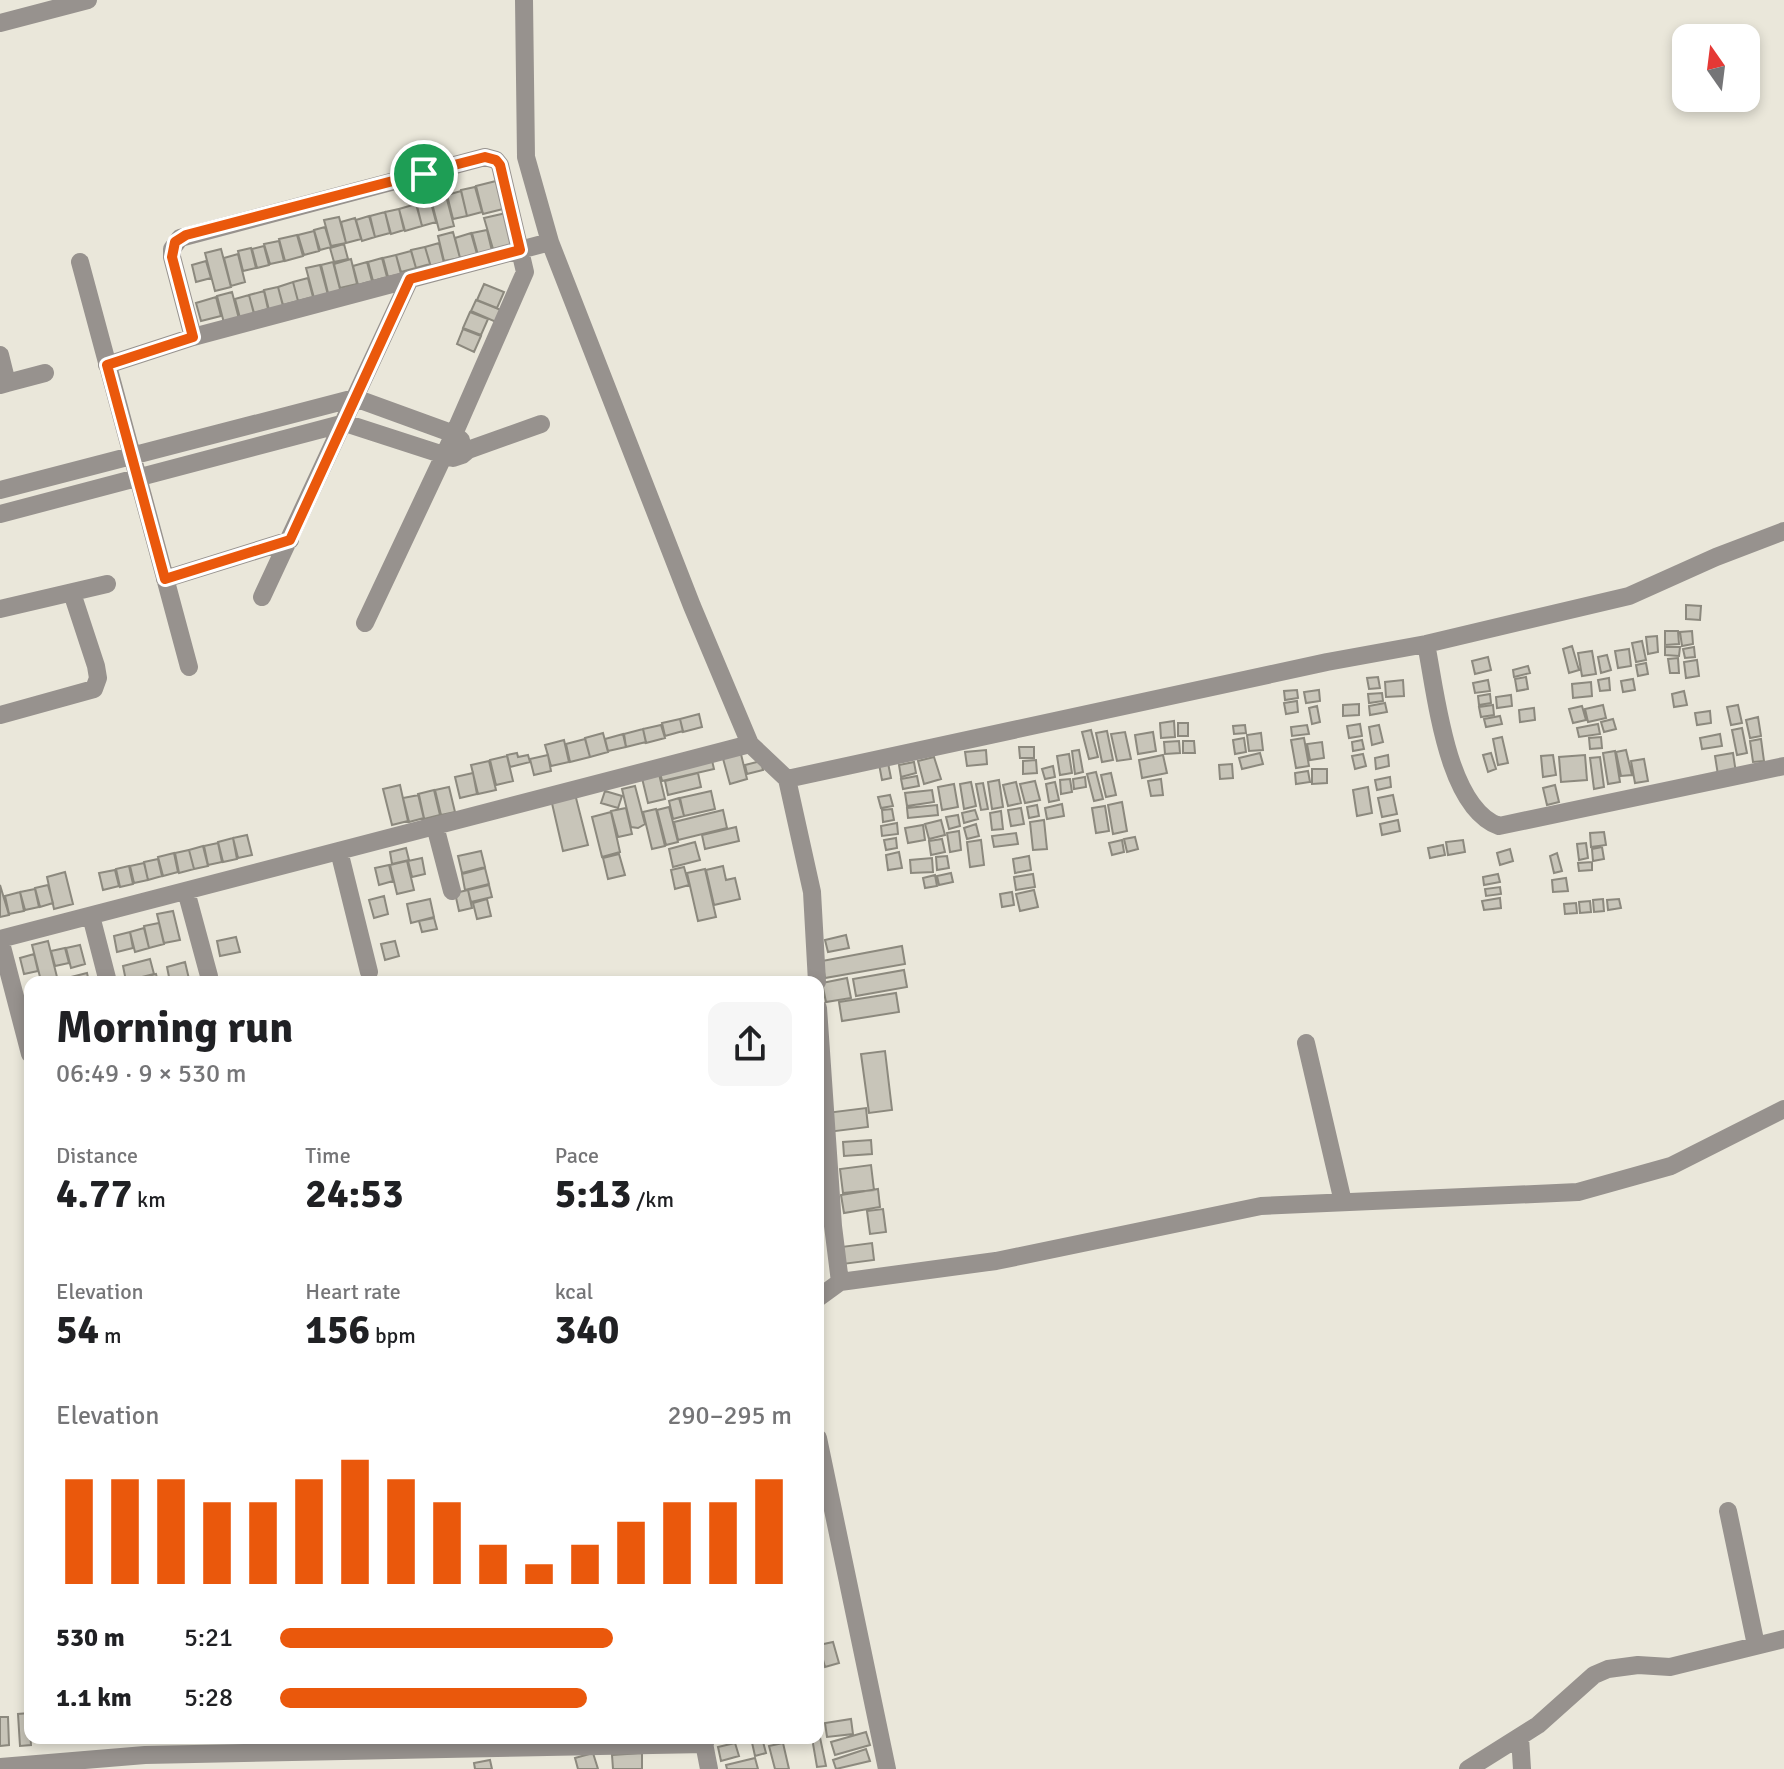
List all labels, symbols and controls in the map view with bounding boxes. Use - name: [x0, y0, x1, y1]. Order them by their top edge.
- north arrow: [1672, 24, 1760, 112]
- map controls: [1672, 24, 1760, 112]
- pin: [390, 140, 458, 208]
- icon: arrive: [402, 152, 446, 196]
- text: Morning run: [56, 1001, 293, 1055]
- button: share: [708, 1002, 792, 1086]
- text: 06:49 · 9 × 530 m: [56, 1058, 247, 1090]
- text: Distance: [56, 1142, 138, 1169]
- text: Time: [305, 1142, 351, 1169]
- text: Pace: [555, 1142, 599, 1169]
- text: 4.77: [56, 1169, 132, 1219]
- text: 24:53: [305, 1169, 404, 1219]
- text: 5:13: [555, 1169, 631, 1219]
- text: km: [132, 1186, 166, 1213]
- text: /km: [631, 1186, 674, 1213]
- text: Elevation: [56, 1278, 144, 1305]
- text: Heart rate: [305, 1278, 401, 1305]
- text: kcal: [555, 1278, 593, 1305]
- text: 54: [56, 1305, 99, 1355]
- text: 156: [305, 1305, 370, 1355]
- text: 340: [555, 1305, 619, 1355]
- text: m: [99, 1322, 122, 1349]
- text: bpm: [370, 1322, 416, 1349]
- text: Elevation: [56, 1400, 160, 1432]
- text: 290–295 m: [668, 1400, 792, 1432]
- text: 530 m: [56, 1622, 125, 1654]
- text: 5:21: [184, 1622, 233, 1654]
- text: 1.1 km: [56, 1682, 132, 1714]
- text: 5:28: [184, 1682, 233, 1714]

